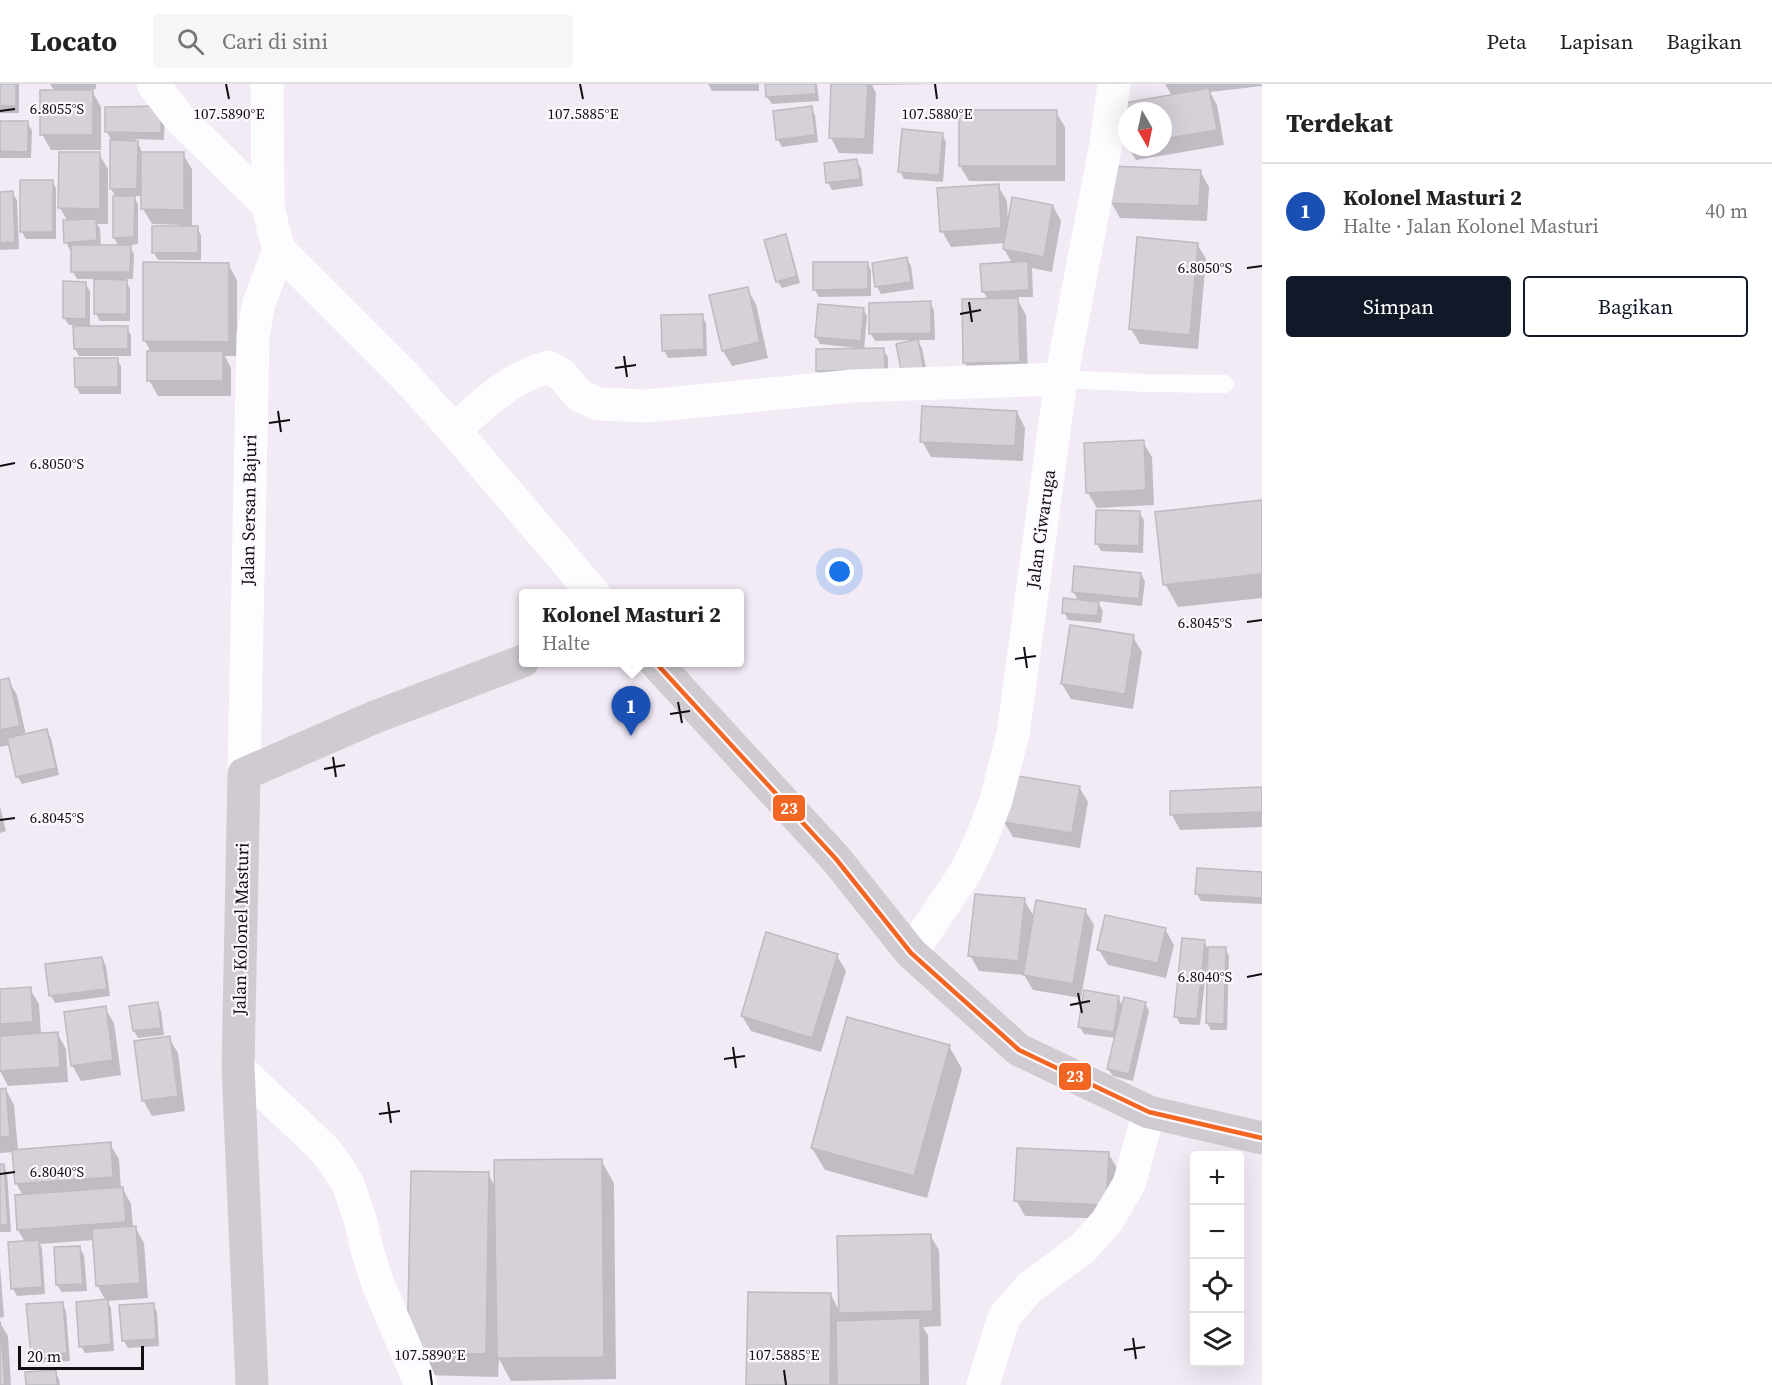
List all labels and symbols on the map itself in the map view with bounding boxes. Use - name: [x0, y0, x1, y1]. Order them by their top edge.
- text: 6.8055°S: [30, 98, 85, 119]
- north arrow: [1118, 102, 1172, 156]
- text: 107.5890°E: [194, 103, 264, 124]
- text: 107.5885°E: [548, 103, 618, 124]
- text: 107.5880°E: [902, 103, 972, 124]
- text: 6.8050°S: [1178, 257, 1233, 278]
- street label: Jalan Sersan Bajuri: [235, 434, 262, 587]
- text: 6.8050°S: [30, 453, 85, 474]
- street label: Jalan Ciwaruga: [1020, 467, 1061, 591]
- your location: [825, 557, 854, 586]
- text: 6.8045°S: [1178, 612, 1233, 633]
- pin: 1: [612, 686, 650, 736]
- line badge: 23: [772, 794, 806, 822]
- text: 23: [780, 797, 798, 819]
- text: 6.8045°S: [30, 807, 85, 828]
- street label: Jalan Kolonel Masturi: [226, 842, 255, 1017]
- text: 6.8040°S: [1178, 966, 1233, 987]
- line badge: 23: [1058, 1062, 1092, 1091]
- text: 23: [1066, 1065, 1084, 1087]
- text: 6.8040°S: [30, 1161, 85, 1182]
- scale bar: [18, 1343, 144, 1370]
- text: 107.5890°E: [395, 1344, 465, 1365]
- text: 107.5885°E: [749, 1344, 819, 1365]

